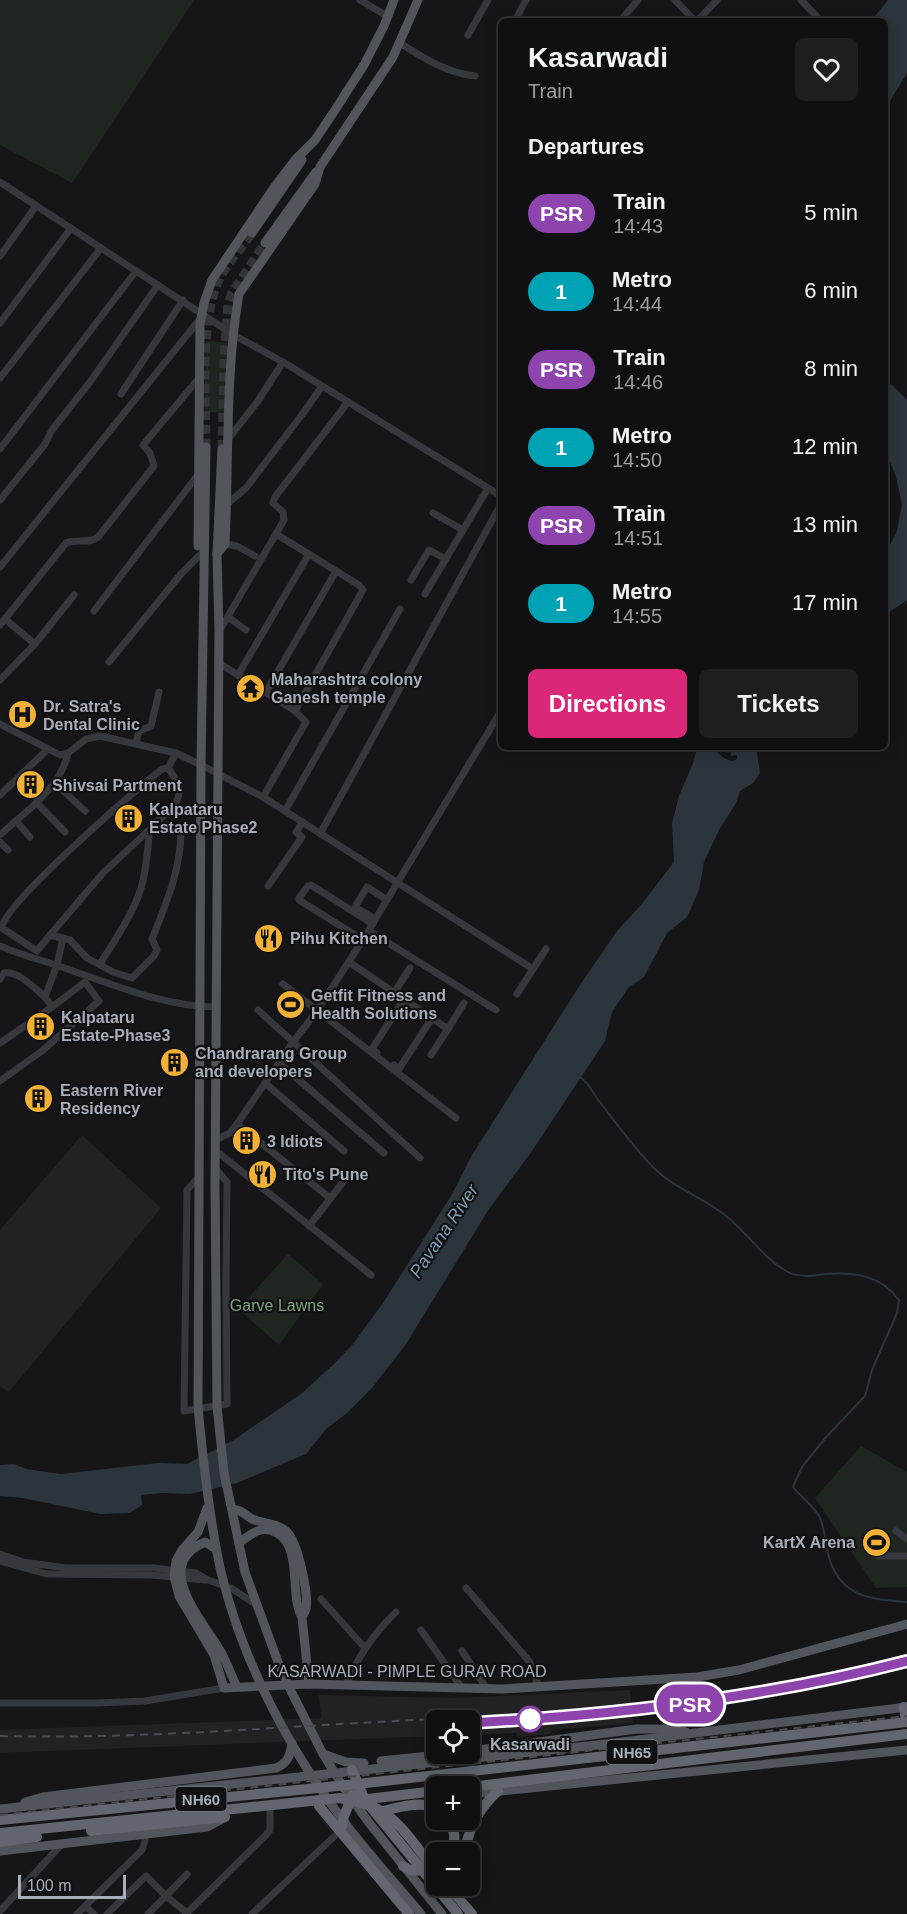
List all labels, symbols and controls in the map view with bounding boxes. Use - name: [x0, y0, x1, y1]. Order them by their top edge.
- button: heart: [795, 38, 858, 101]
- text: Kasarwadi: [528, 42, 668, 73]
- text: Train: [528, 80, 573, 102]
- text: Departures: [528, 134, 644, 159]
- text: Train: [613, 189, 666, 214]
- text: 5 min: [804, 200, 858, 225]
- text: PSR: [540, 202, 583, 225]
- text: 14:43: [613, 215, 663, 237]
- text: Metro: [612, 267, 672, 292]
- text: 6 min: [804, 278, 858, 303]
- text: 1: [555, 280, 567, 303]
- text: 14:44: [612, 293, 662, 315]
- text: Train: [613, 345, 666, 370]
- text: 8 min: [804, 356, 858, 381]
- text: PSR: [540, 358, 583, 381]
- text: 14:46: [613, 371, 663, 393]
- text: Metro: [612, 423, 672, 448]
- text: 12 min: [792, 434, 858, 459]
- text: 1: [555, 436, 567, 459]
- text: 14:50: [612, 449, 662, 471]
- text: Train: [613, 501, 666, 526]
- text: 13 min: [792, 512, 858, 537]
- text: PSR: [540, 514, 583, 537]
- text: 14:51: [613, 527, 663, 549]
- text: Metro: [612, 579, 672, 604]
- text: 17 min: [792, 590, 858, 615]
- text: 1: [555, 592, 567, 615]
- text: 14:55: [612, 605, 662, 627]
- button: Directions: [528, 669, 687, 738]
- button: Tickets: [699, 669, 858, 738]
- place label: Maharashtra colony Ganesh temple: [271, 671, 422, 706]
- temple icon: Maharashtra colony Ganesh temple: [234, 672, 266, 704]
- place label: Dr. Satra's Dental Clinic: [43, 698, 140, 733]
- hospital icon: Dr. Satra's Dental Clinic: [6, 699, 38, 731]
- building icon: Shivsai Partment: [15, 769, 47, 801]
- place label: Shivsai Partment: [52, 777, 183, 794]
- place label: Kalpataru Estate Phase2: [149, 801, 258, 836]
- building icon: Kalpataru Estate Phase2: [112, 802, 144, 834]
- restaurant icon: Pihu Kitchen: [253, 922, 285, 954]
- place label: Pihu Kitchen: [290, 930, 388, 947]
- place label: Getfit Fitness and Health Solutions: [311, 987, 446, 1022]
- sports icon: Getfit Fitness and Health Solutions: [274, 988, 306, 1020]
- place label: Kalpataru Estate-Phase3: [61, 1009, 170, 1044]
- building icon: Kalpataru Estate-Phase3: [24, 1010, 56, 1042]
- place label: Chandrarang Group and developers: [195, 1045, 347, 1080]
- building icon: Chandrarang Group and developers: [158, 1046, 190, 1078]
- place label: Eastern River Residency: [60, 1082, 163, 1117]
- building icon: Eastern River Residency: [23, 1083, 55, 1115]
- building icon: 3 Idiots: [230, 1125, 262, 1157]
- place label: 3 Idiots: [267, 1133, 323, 1150]
- restaurant icon: Tito's Pune: [246, 1158, 278, 1190]
- place label: Tito's Pune: [283, 1166, 368, 1183]
- water label: Pavana River: [405, 1180, 483, 1281]
- park label: Garve Lawns: [230, 1297, 324, 1314]
- sports icon: KartX Arena: [860, 1526, 892, 1558]
- place label: KartX Arena: [763, 1534, 855, 1551]
- street label: KASARWADI - PIMPLE GURAV ROAD: [268, 1663, 546, 1680]
- line badge: PSR: [656, 1684, 724, 1724]
- text: PSR: [668, 1693, 712, 1716]
- marker: Kasarwadi: [517, 1706, 543, 1732]
- map controls: [426, 1710, 480, 1896]
- button: locate: [426, 1710, 480, 1764]
- place label: Kasarwadi: [490, 1736, 570, 1753]
- road number: NH65: [606, 1740, 658, 1764]
- button: +: [426, 1776, 480, 1830]
- road number: NH60: [176, 1787, 226, 1811]
- button: −: [426, 1842, 480, 1896]
- scale bar: [18, 1872, 126, 1900]
- text: 100 m: [27, 1877, 71, 1894]

